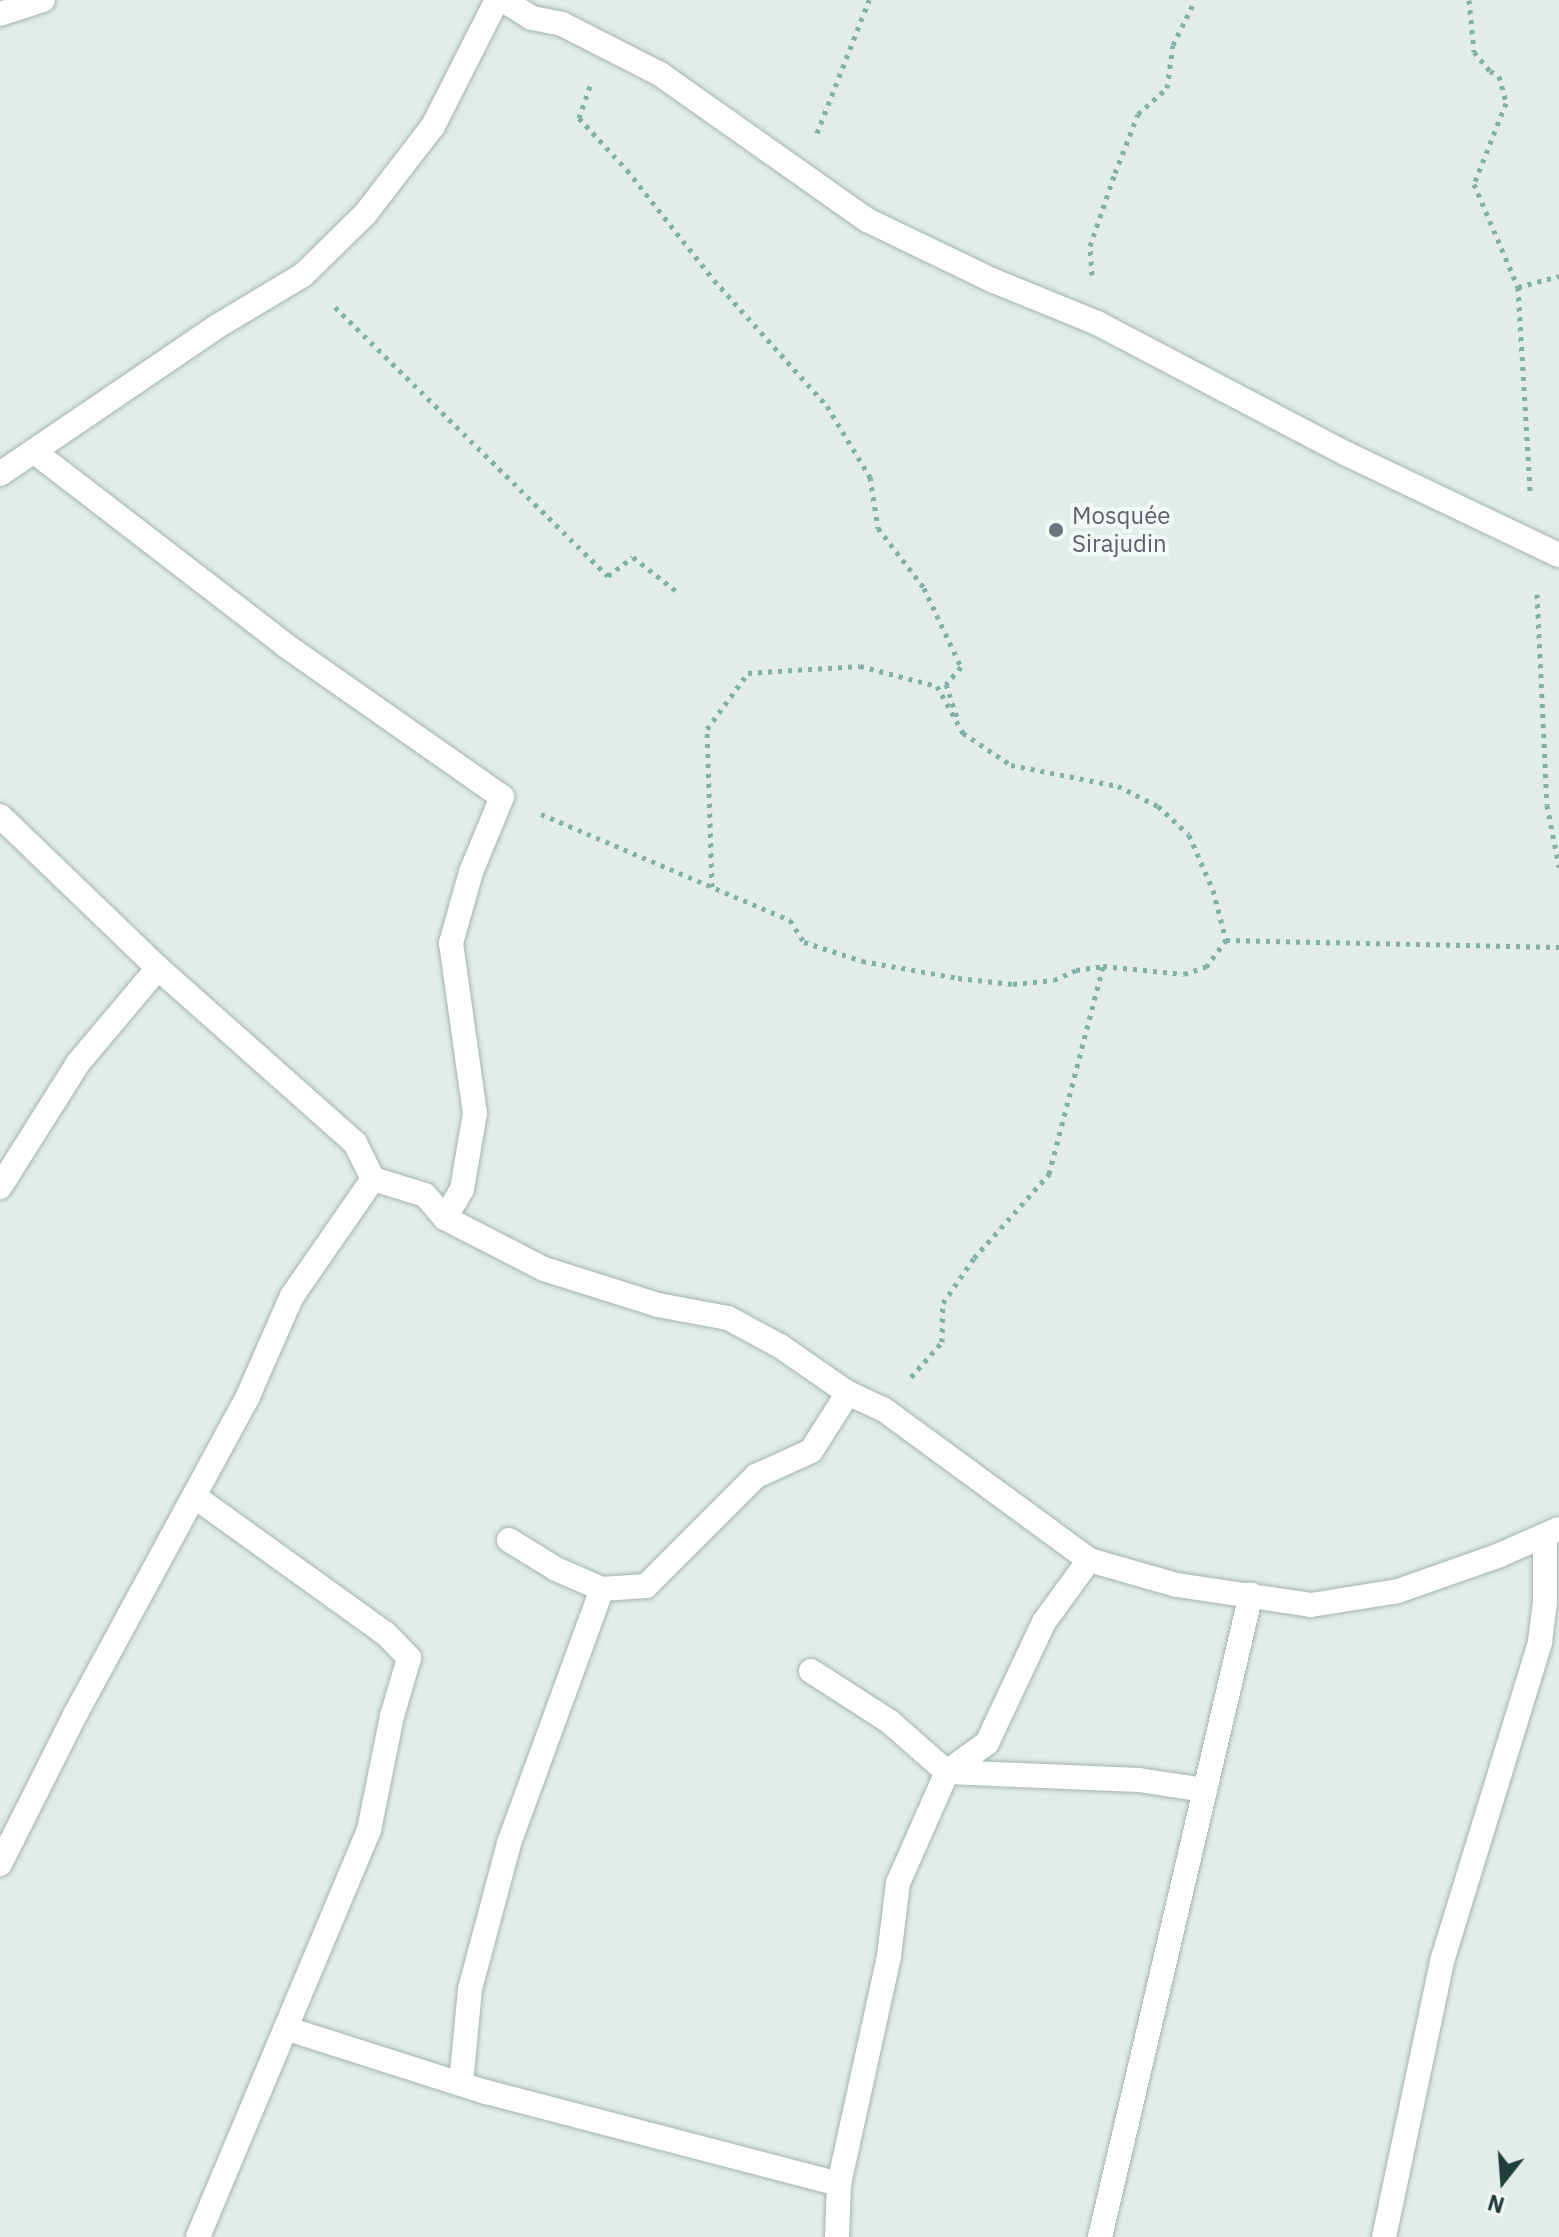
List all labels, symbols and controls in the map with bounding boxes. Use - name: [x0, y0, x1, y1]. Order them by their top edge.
- place label: Mosquée Sirajudin: [1072, 502, 1171, 558]
- marker: Mosquée Sirajudin: [1047, 521, 1065, 539]
- north arrow: [1463, 2141, 1543, 2221]
- text: N: [1484, 2188, 1508, 2221]

